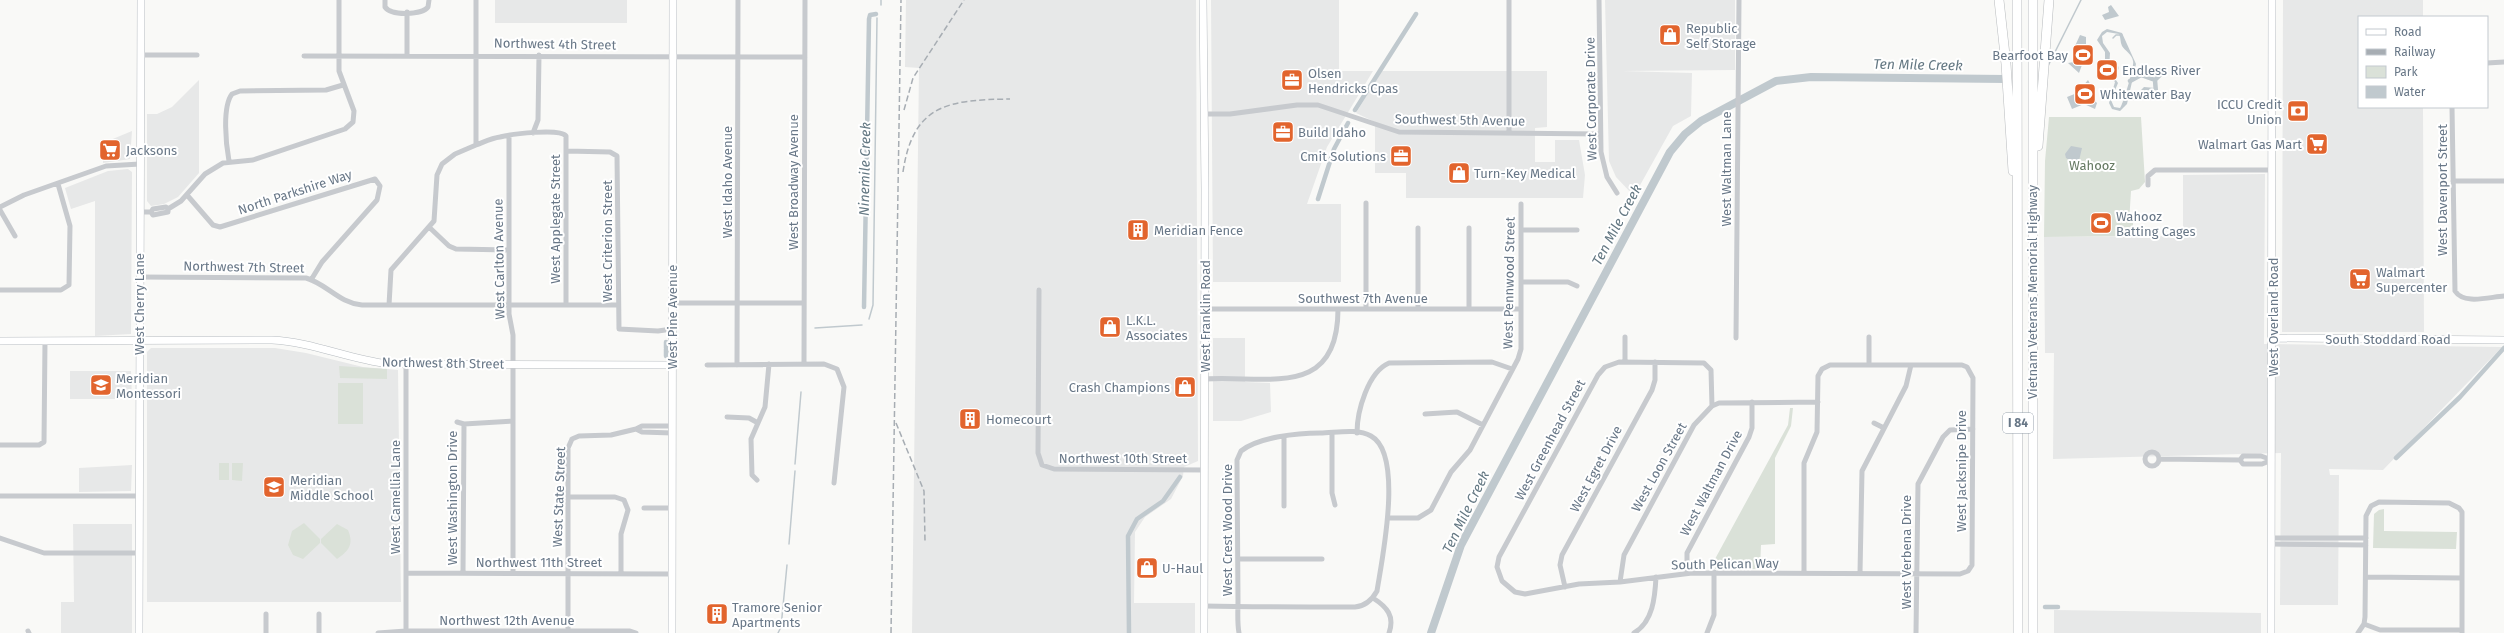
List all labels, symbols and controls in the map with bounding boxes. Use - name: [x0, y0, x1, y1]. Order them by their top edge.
- legend: [2358, 16, 2488, 108]
- place label: Republic Self Storage: [1686, 21, 1756, 51]
- shop icon: Republic Self Storage: [1657, 22, 1683, 48]
- text: Road: [2394, 25, 2422, 39]
- street label: Northwest 4th Street: [494, 35, 617, 53]
- street label: West Corporate Drive: [1582, 37, 1600, 161]
- sports icon: Bearfoot Bay: [2070, 42, 2096, 68]
- text: Railway: [2394, 45, 2435, 59]
- place label: Bearfoot Bay: [1992, 48, 2069, 63]
- water label: Ten Mile Creek: [1873, 56, 1963, 74]
- sports icon: Endless River: [2094, 57, 2120, 83]
- place label: Endless River: [2122, 63, 2200, 78]
- text: Park: [2394, 65, 2418, 79]
- place label: Olsen Hendricks Cpas: [1308, 66, 1398, 96]
- office icon: Olsen Hendricks Cpas: [1279, 67, 1305, 93]
- sports icon: Whitewater Bay: [2072, 81, 2098, 107]
- text: Water: [2394, 85, 2426, 99]
- place label: Whitewater Bay: [2100, 87, 2192, 102]
- place label: ICCU Credit Union: [2217, 97, 2282, 127]
- bank icon: ICCU Credit Union: [2285, 98, 2311, 124]
- street label: Southwest 5th Avenue: [1395, 111, 1525, 129]
- street label: West Waltman Lane: [1719, 111, 1734, 227]
- street label: West Broadway Avenue: [786, 114, 801, 250]
- office icon: Build Idaho: [1270, 119, 1296, 145]
- water label: Ninemile Creek: [856, 122, 874, 216]
- street label: West Davenport Street: [2435, 124, 2450, 256]
- place label: Build Idaho: [1298, 125, 1366, 140]
- street label: West Idaho Avenue: [720, 126, 735, 238]
- supermarket icon: Walmart Gas Mart: [2304, 131, 2330, 157]
- supermarket icon: Jacksons: [97, 137, 123, 163]
- place label: Walmart Gas Mart: [2198, 137, 2302, 152]
- place label: Jacksons: [126, 143, 177, 158]
- office icon: Cmit Solutions: [1388, 143, 1414, 169]
- place label: Cmit Solutions: [1300, 149, 1386, 164]
- street label: West Applegate Street: [548, 154, 563, 284]
- park label: Wahooz: [2069, 158, 2115, 173]
- shop icon: Turn-Key Medical: [1446, 160, 1472, 186]
- street label: North Parkshire Way: [236, 166, 354, 218]
- place label: Turn-Key Medical: [1474, 166, 1576, 181]
- street label: West Criterion Street: [600, 180, 615, 302]
- water label: Ten Mile Creek: [1589, 181, 1646, 268]
- street label: Vietnam Veterans Memorial Highway: [2025, 184, 2040, 399]
- street label: West Carlton Avenue: [490, 198, 508, 320]
- place label: Wahooz Batting Cages: [2116, 209, 2196, 239]
- sports icon: Wahooz Batting Cages: [2088, 210, 2114, 236]
- street label: West Pennwood Street: [1500, 216, 1518, 349]
- building icon: Meridian Fence: [1125, 217, 1151, 243]
- place label: Meridian Fence: [1154, 223, 1243, 238]
- street label: West Cherry Lane: [132, 253, 147, 355]
- street label: Northwest 7th Street: [183, 258, 305, 276]
- street label: West Overland Road: [2266, 258, 2281, 376]
- street label: West Franklin Road: [1198, 260, 1213, 372]
- street label: West Pine Avenue: [665, 265, 680, 369]
- place label: Walmart Supercenter: [2376, 265, 2447, 295]
- supermarket icon: Walmart Supercenter: [2347, 266, 2373, 292]
- street label: Southwest 7th Avenue: [1298, 291, 1428, 306]
- place label: L.K.L. Associates: [1126, 313, 1188, 343]
- shop icon: L.K.L. Associates: [1097, 314, 1123, 340]
- street label: South Stoddard Road: [2325, 332, 2451, 347]
- street label: Northwest 8th Street: [382, 354, 505, 372]
- place label: Meridian Montessori: [116, 371, 181, 401]
- school or university icon: Meridian Montessori: [88, 372, 114, 398]
- shop icon: Crash Champions: [1172, 374, 1198, 400]
- street label: West Greenhead Street: [1512, 377, 1588, 503]
- place label: Crash Champions: [1069, 380, 1170, 395]
- building icon: Homecourt: [957, 406, 983, 432]
- street label: West Jacksnipe Drive: [1954, 410, 1969, 532]
- place label: Homecourt: [986, 412, 1052, 427]
- road number: I 84: [2003, 413, 2033, 433]
- street label: West Loon Street: [1628, 420, 1690, 514]
- street label: West Egret Drive: [1567, 423, 1625, 515]
- street label: West Waltman Drive: [1677, 428, 1745, 538]
- street label: West Washington Drive: [445, 431, 460, 565]
- street label: West Camellia Lane: [388, 440, 403, 554]
- street label: West State Street: [550, 446, 568, 548]
- street label: Northwest 10th Street: [1059, 451, 1187, 466]
- street label: West Crest Wood Drive: [1220, 464, 1235, 596]
- water label: Ten Mile Creek: [1439, 468, 1493, 556]
- place label: Meridian Middle School: [290, 473, 374, 503]
- school or university icon: Meridian Middle School: [261, 474, 287, 500]
- street label: West Verbena Drive: [1899, 495, 1914, 609]
- street label: Northwest 11th Street: [476, 555, 603, 570]
- shop icon: U-Haul: [1134, 555, 1160, 581]
- street label: South Pelican Way: [1671, 556, 1780, 572]
- place label: U-Haul: [1162, 561, 1203, 576]
- place label: Tramore Senior Apartments: [732, 600, 822, 630]
- building icon: Tramore Senior Apartments: [704, 601, 730, 627]
- street label: Northwest 12th Avenue: [439, 613, 575, 628]

